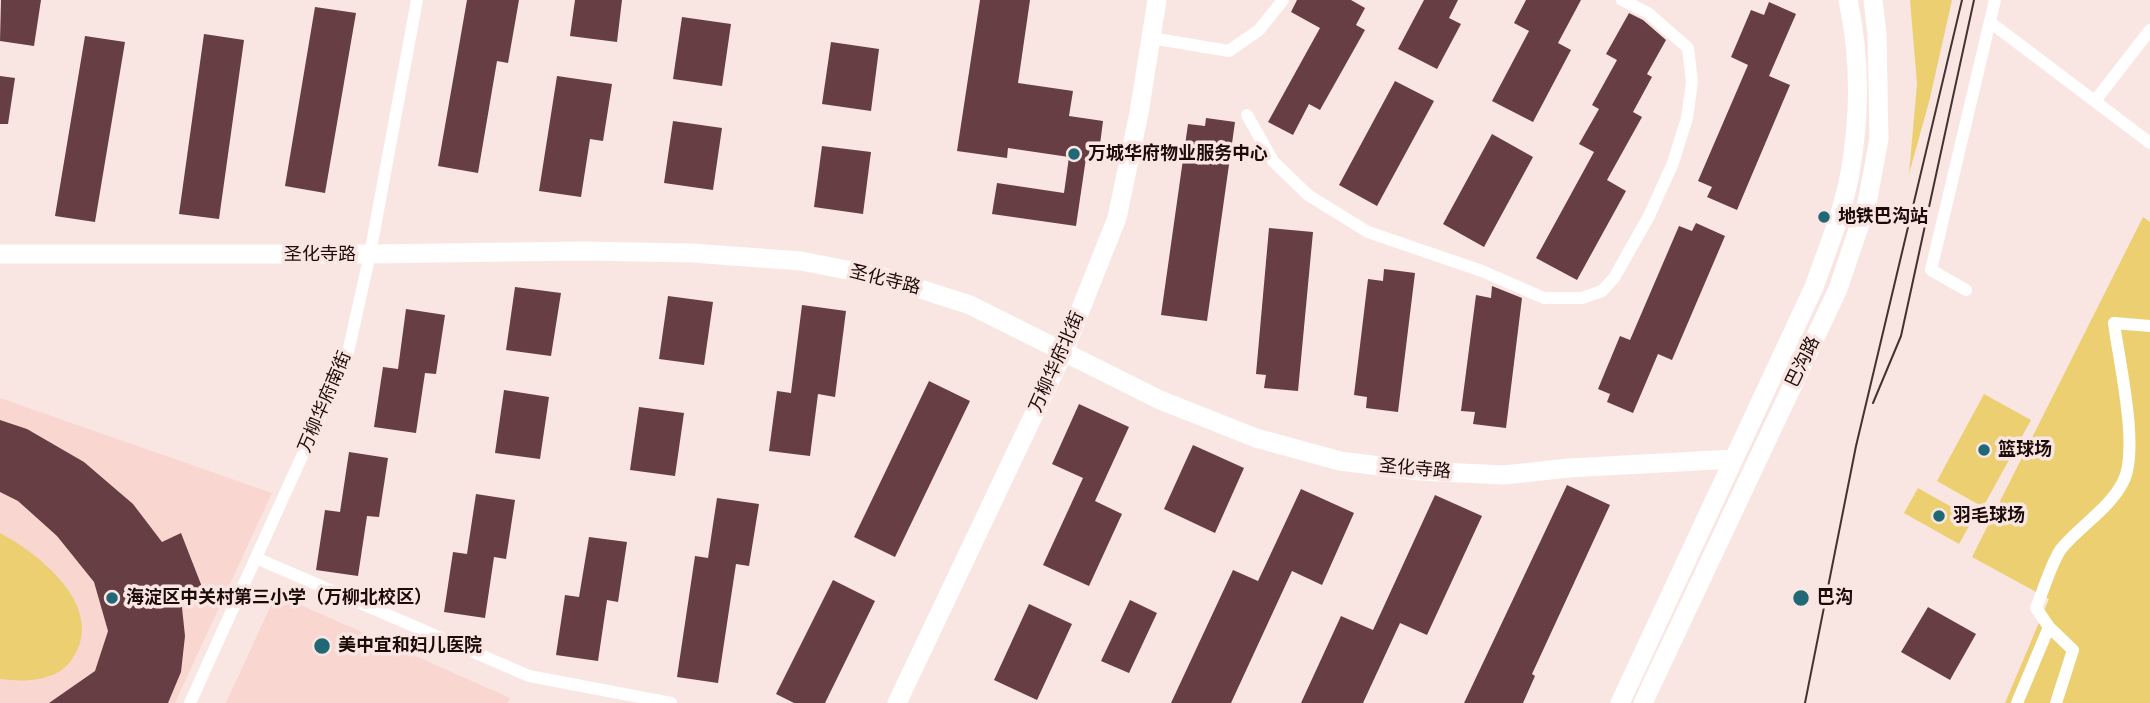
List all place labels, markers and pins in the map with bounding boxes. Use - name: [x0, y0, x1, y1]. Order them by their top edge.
- place label: 万城华府物业服务中心: [1088, 143, 1268, 165]
- marker: 万城华府物业服务中心: [1066, 146, 1082, 162]
- place label: 地铁巴沟站: [1838, 206, 1928, 228]
- marker: 地铁巴沟站: [1816, 209, 1832, 225]
- place label: 篮球场: [1998, 439, 2052, 461]
- marker: 篮球场: [1976, 442, 1992, 458]
- place label: 羽毛球场: [1953, 505, 2025, 527]
- marker: 羽毛球场: [1931, 508, 1947, 524]
- place label: 海淀区中关村第三小学（万柳北校区）: [126, 587, 432, 609]
- place label: 巴沟: [1817, 587, 1853, 609]
- marker: 巴沟: [1791, 588, 1811, 608]
- marker: 海淀区中关村第三小学（万柳北校区）: [104, 590, 120, 606]
- place label: 美中宜和妇儿医院: [338, 635, 482, 657]
- marker: 美中宜和妇儿医院: [312, 636, 332, 656]

